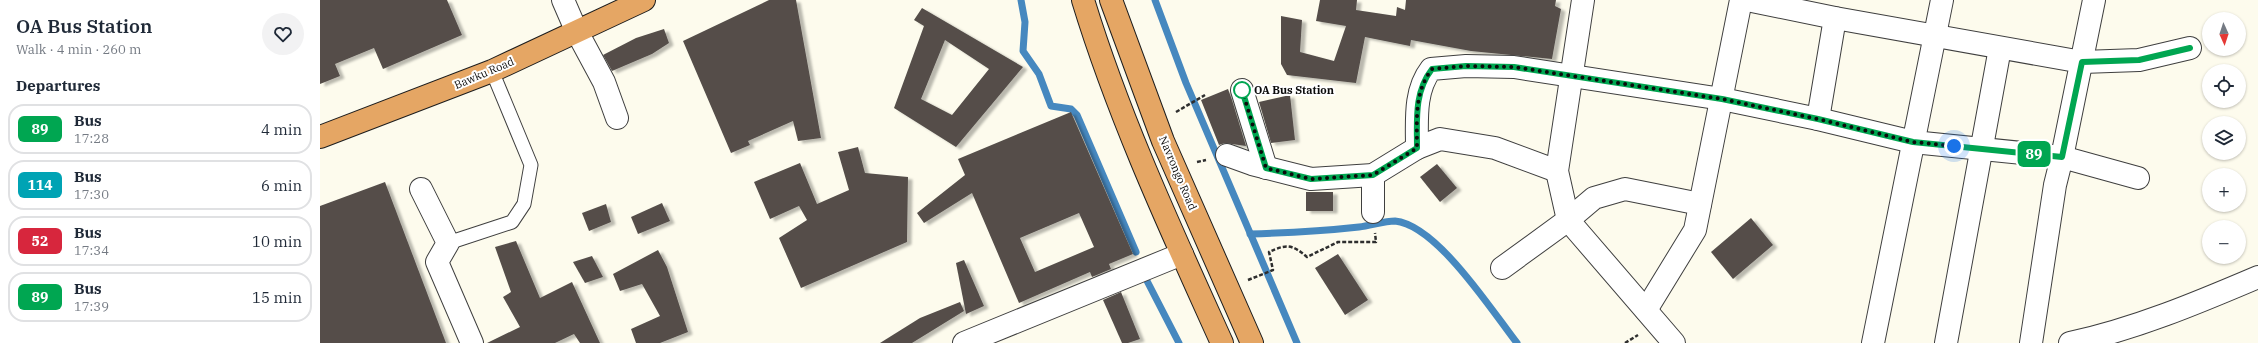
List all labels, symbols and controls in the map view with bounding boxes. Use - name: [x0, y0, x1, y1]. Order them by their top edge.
- north arrow: [2202, 12, 2246, 56]
- map controls: [2202, 12, 2246, 264]
- button: heart: [262, 13, 304, 55]
- text: OA Bus Station: [16, 14, 152, 38]
- text: Walk · 4 min · 260 m: [16, 41, 141, 58]
- street label: Bawku Road: [452, 54, 516, 92]
- button: locate: [2202, 64, 2246, 108]
- text: Departures: [16, 76, 100, 95]
- marker: OA Bus Station: [1233, 81, 1251, 99]
- place label: OA Bus Station: [1254, 83, 1334, 97]
- text: Bus: [74, 111, 102, 130]
- button: layers: [2202, 116, 2246, 160]
- text: 89: [32, 120, 48, 138]
- text: 4 min: [261, 120, 302, 139]
- text: 17:28: [74, 130, 109, 147]
- street label: Navrongo Road: [1156, 134, 1200, 212]
- your location: [1944, 136, 1964, 156]
- line badge: 89: [2016, 141, 2052, 167]
- text: 89: [2026, 145, 2042, 163]
- text: Bus: [74, 167, 102, 186]
- button: +: [2202, 168, 2246, 212]
- text: 114: [27, 176, 53, 194]
- text: 6 min: [261, 176, 302, 195]
- text: 17:30: [74, 186, 109, 203]
- button: −: [2202, 220, 2246, 264]
- text: Bus: [74, 223, 102, 242]
- text: 52: [32, 232, 48, 250]
- text: 10 min: [252, 232, 302, 251]
- text: 17:34: [74, 242, 109, 259]
- text: Bus: [74, 279, 102, 298]
- text: 89: [32, 288, 48, 306]
- text: 15 min: [252, 288, 302, 307]
- text: 17:39: [74, 298, 109, 315]

